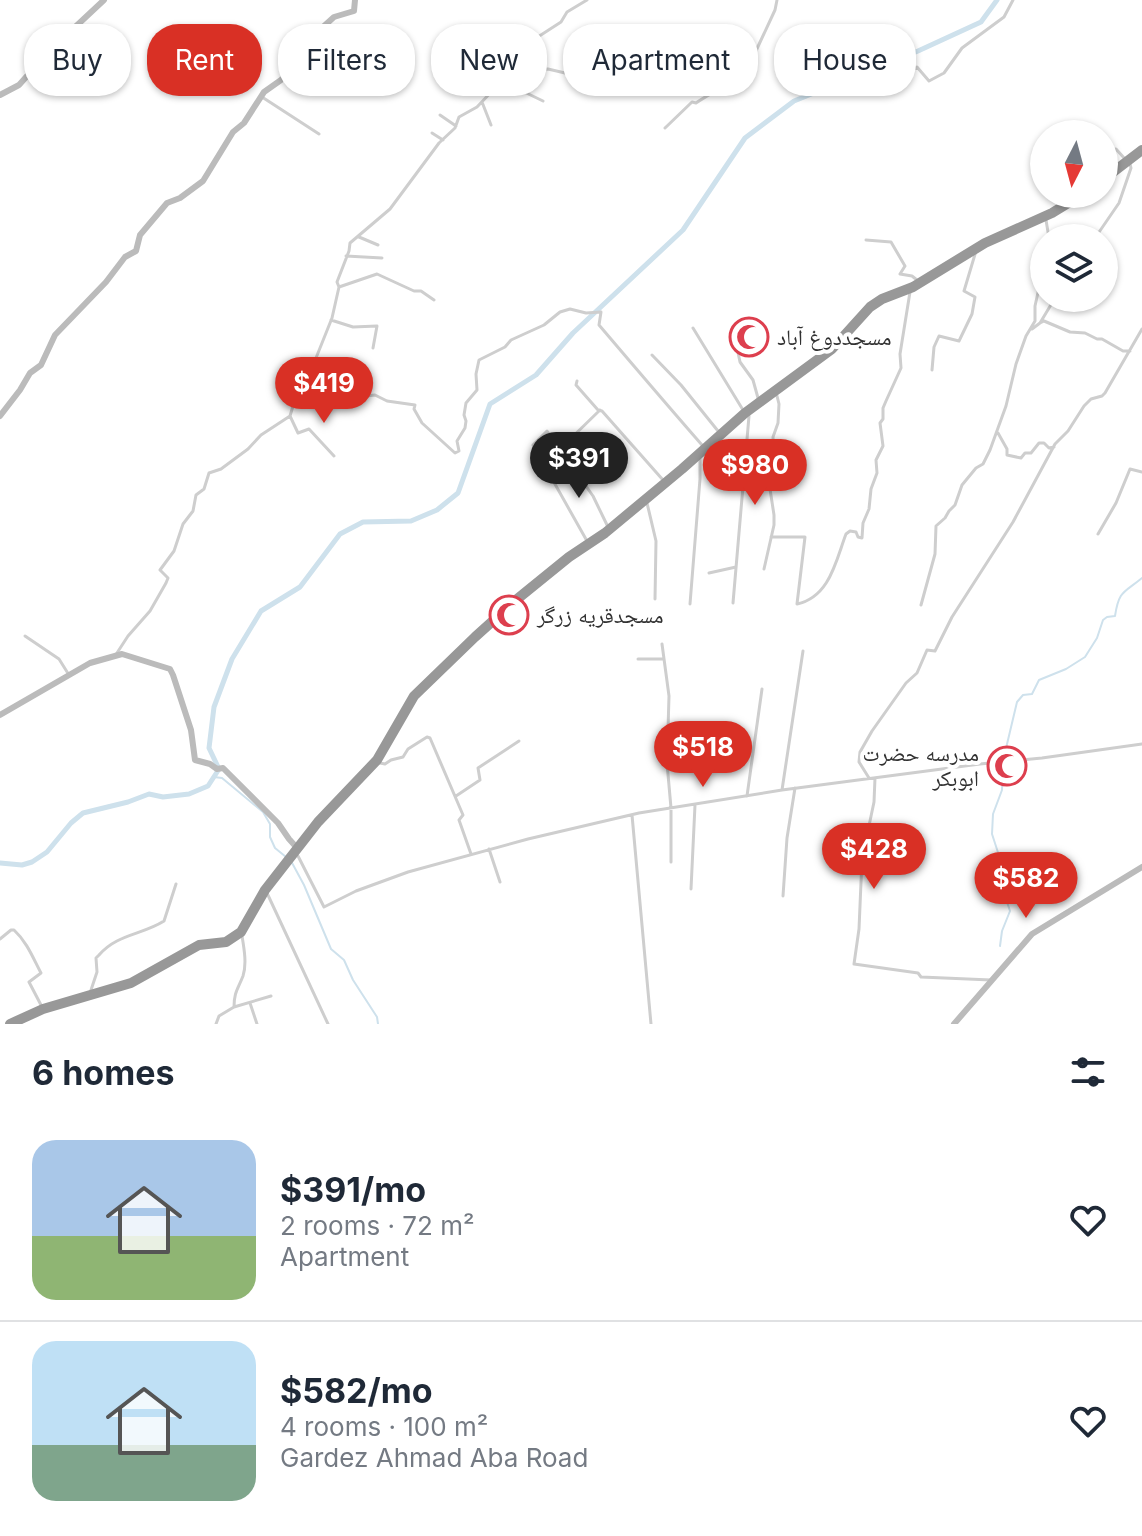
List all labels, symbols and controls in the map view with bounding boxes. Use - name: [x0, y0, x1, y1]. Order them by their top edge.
- chip: Buy: [24, 24, 131, 96]
- chip: Rent: [147, 24, 262, 96]
- chip: Filters: [278, 24, 415, 96]
- chip: New: [431, 24, 547, 96]
- chip: Apartment: [563, 24, 758, 96]
- chip: House: [774, 24, 916, 96]
- north arrow: [1030, 120, 1118, 208]
- map controls: [1030, 120, 1118, 312]
- button: layers: [1030, 224, 1118, 312]
- mosque icon: مسجددوغ آباد: [728, 316, 770, 358]
- place label: مسجددوغ آباد: [777, 324, 892, 351]
- pin: $419: [277, 357, 371, 425]
- text: $419: [293, 367, 355, 398]
- pin: $391: [532, 432, 626, 500]
- pin: $980: [708, 439, 802, 507]
- text: $391: [548, 442, 610, 473]
- text: $980: [721, 449, 789, 480]
- mosque icon: مسجدقریه زرگر: [488, 594, 530, 636]
- place label: مسجدقریه زرگر: [536, 602, 664, 628]
- pin: $518: [656, 721, 750, 789]
- text: $518: [672, 731, 734, 762]
- place label: مدرسه حضرت ابوبکر: [862, 740, 979, 791]
- mosque icon: مدرسه حضرت ابوبکر: [986, 745, 1028, 787]
- pin: $428: [827, 823, 921, 891]
- text: $428: [840, 833, 908, 864]
- pin: $582: [979, 852, 1073, 920]
- text: $582: [993, 862, 1059, 893]
- icon: filters: [1066, 1050, 1110, 1094]
- text: 6 homes: [32, 1052, 174, 1093]
- text: $391/mo: [280, 1169, 426, 1210]
- icon: home: [96, 1172, 192, 1268]
- icon: heart: [1066, 1198, 1110, 1242]
- text: 2 rooms · 72 m²: [280, 1210, 474, 1241]
- text: Apartment: [280, 1241, 409, 1272]
- text: $582/mo: [280, 1370, 433, 1411]
- icon: home: [96, 1373, 192, 1469]
- icon: heart: [1066, 1399, 1110, 1443]
- text: 4 rooms · 100 m²: [280, 1411, 488, 1442]
- text: Gardez Ahmad Aba Road: [280, 1442, 588, 1473]

